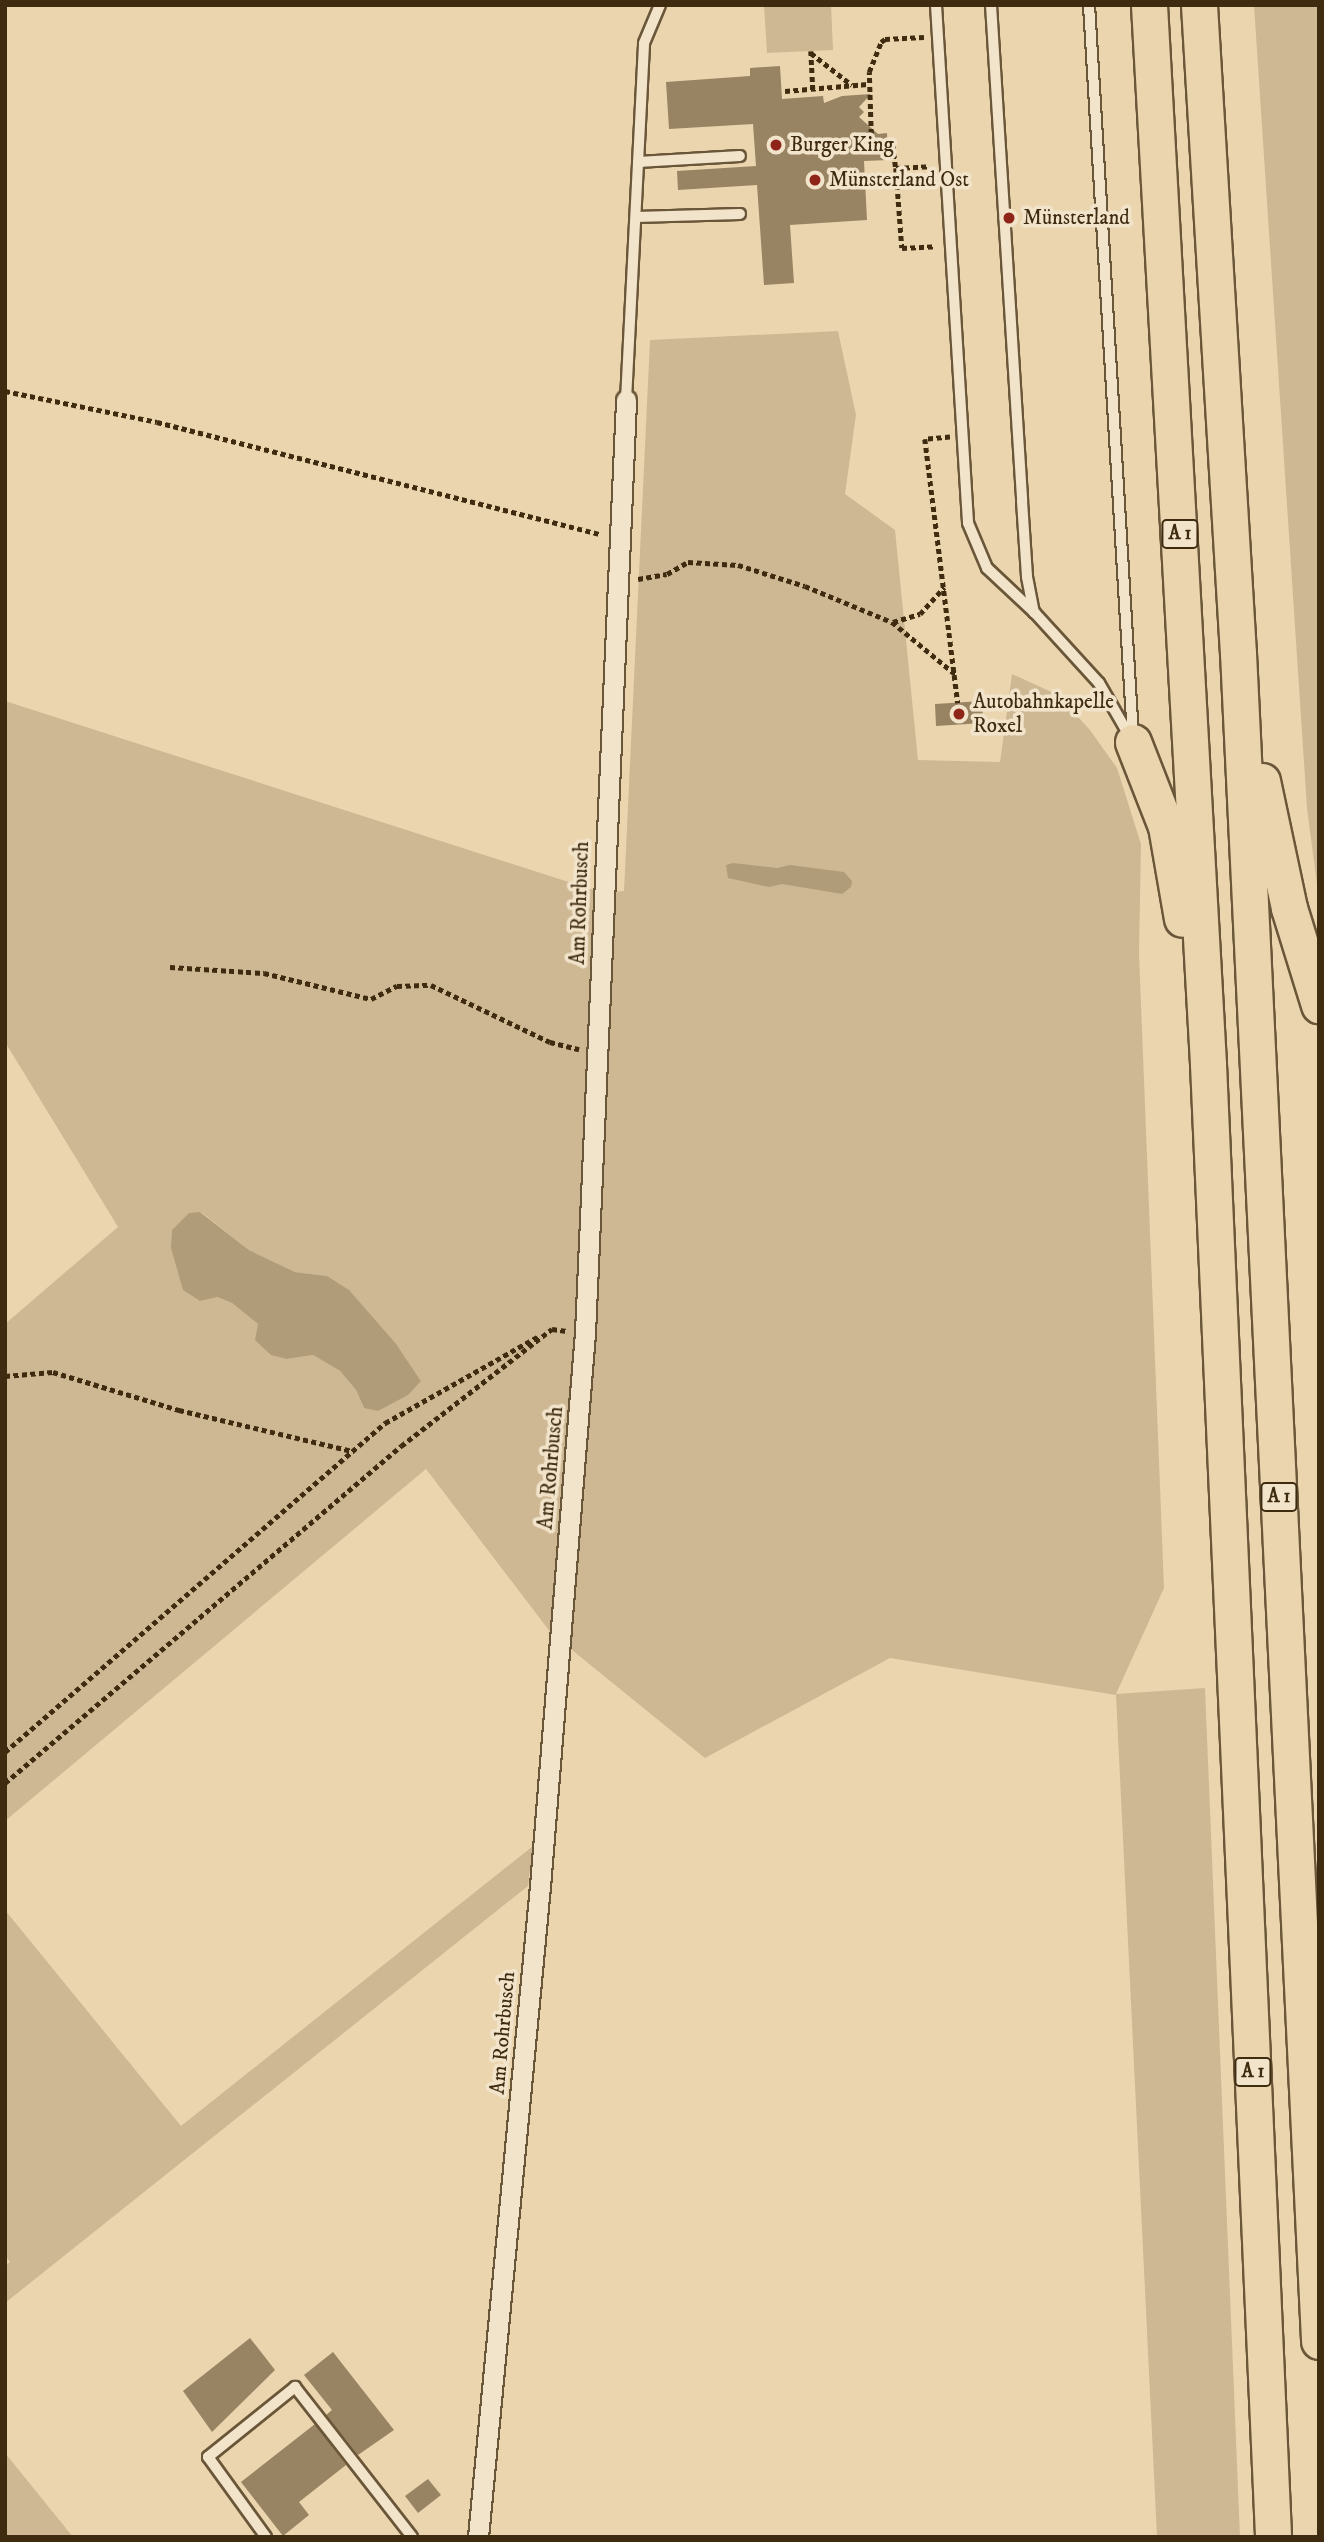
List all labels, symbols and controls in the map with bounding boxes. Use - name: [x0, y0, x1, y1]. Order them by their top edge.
- place label: Burger King: [790, 132, 894, 158]
- marker: Burger King: [768, 137, 784, 153]
- place label: Münsterland Ost: [829, 167, 969, 193]
- marker: Münsterland Ost: [807, 172, 823, 188]
- place label: Münsterland: [1023, 205, 1130, 231]
- marker: Münsterland: [1001, 210, 1017, 226]
- road number: A 1: [1161, 519, 1199, 550]
- place label: Autobahnkapelle Roxel: [973, 689, 1114, 739]
- marker: Autobahnkapelle Roxel: [951, 706, 967, 722]
- street label: Am Rohrbusch: [565, 841, 595, 965]
- street label: Am Rohrbusch: [533, 1405, 569, 1531]
- road number: A 1: [1260, 1482, 1298, 1512]
- street label: Am Rohrbusch: [485, 1970, 521, 2096]
- road number: A 1: [1234, 2056, 1272, 2088]

